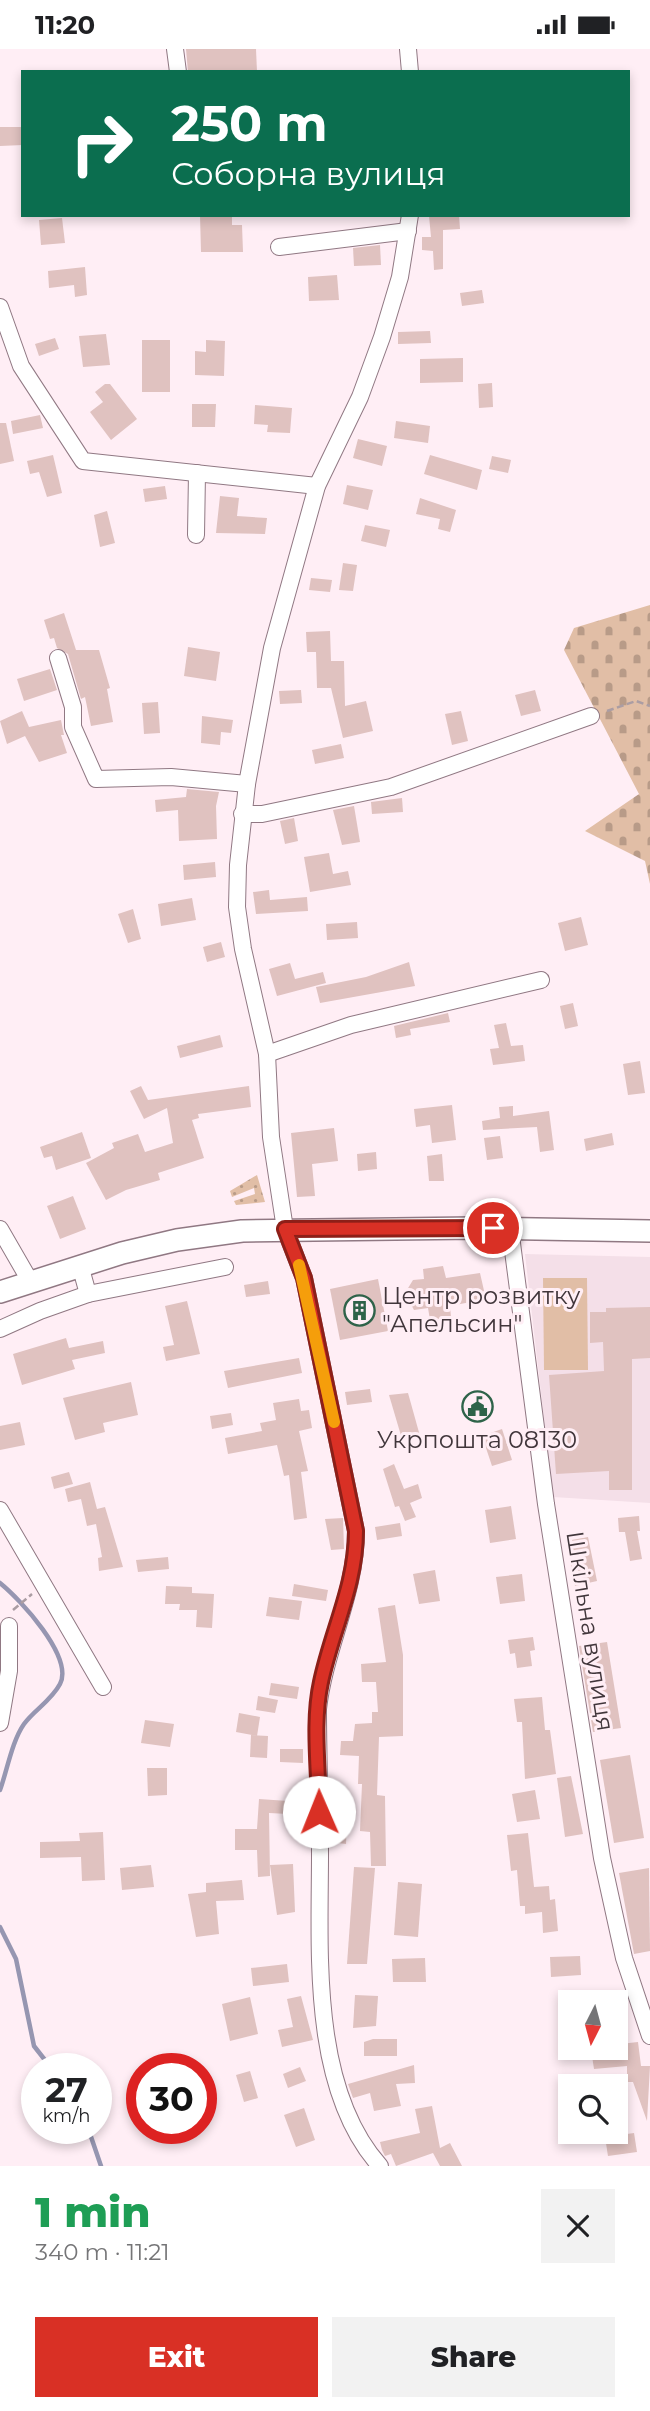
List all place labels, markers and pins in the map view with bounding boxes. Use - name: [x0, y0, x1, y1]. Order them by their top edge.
- pin: [463, 1198, 523, 1258]
- place label: Центр розвитку "Апельсин": [382, 1281, 581, 1338]
- building icon: Центр розвитку "Апельсин": [342, 1293, 376, 1327]
- public building icon: Укрпошта 08130: [460, 1389, 494, 1423]
- place label: Укрпошта 08130: [377, 1425, 577, 1454]

